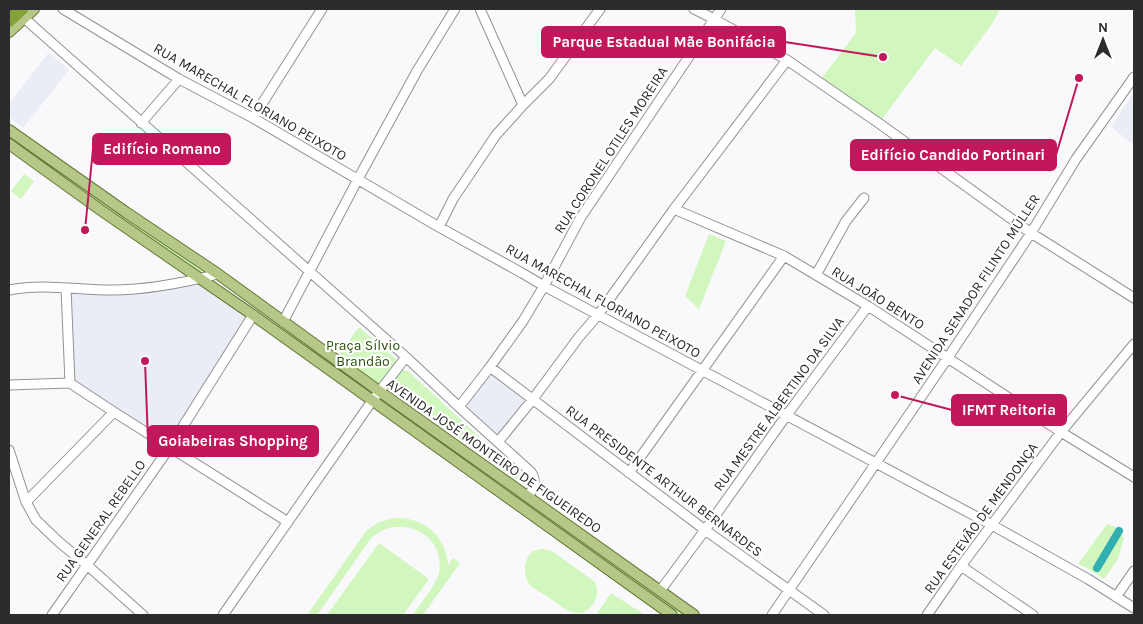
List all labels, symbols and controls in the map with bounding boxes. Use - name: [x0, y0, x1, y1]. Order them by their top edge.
- north arrow: [1078, 15, 1128, 65]
- text: N: [1098, 19, 1108, 36]
- callout: Parque Estadual Mãe Bonifácia: [542, 27, 785, 57]
- text: Parque Estadual Mãe Bonifácia: [553, 33, 775, 51]
- street label: RUA MARECHAL FLORIANO PEIXOTO: [150, 40, 350, 164]
- street label: RUA CORONEL OTILES MOREIRA: [551, 63, 671, 237]
- callout: Edifício Romano: [93, 134, 230, 164]
- text: Edifício Romano: [103, 140, 221, 158]
- callout: Edifício Candido Portinari: [851, 140, 1056, 170]
- text: Edifício Candido Portinari: [861, 146, 1045, 164]
- street label: AVENIDA SENADOR FILINTO MÜLLER: [908, 191, 1044, 387]
- street label: RUA MARECHAL FLORIANO PEIXOTO: [503, 240, 703, 362]
- street label: RUA JOÃO BENTO: [828, 263, 928, 333]
- street label: RUA MESTRE ALBERTINO DA SILVA: [710, 314, 848, 494]
- park label: Praça Sílvio Brandão: [326, 337, 400, 370]
- street label: AVENIDA JOSÉ MONTEIRO DE FIGUEIREDO: [383, 374, 605, 537]
- callout: IFMT Reitoria: [952, 395, 1066, 425]
- text: IFMT Reitoria: [962, 401, 1056, 419]
- street label: RUA PRESIDENTE ARTHUR BERNARDES: [562, 402, 766, 560]
- callout: Goiabeiras Shopping: [148, 426, 318, 456]
- text: Goiabeiras Shopping: [158, 432, 308, 450]
- street label: RUA ESTEVÃO DE MENDONÇA: [921, 439, 1041, 597]
- street label: RUA GENERAL REBELLO: [52, 457, 150, 585]

